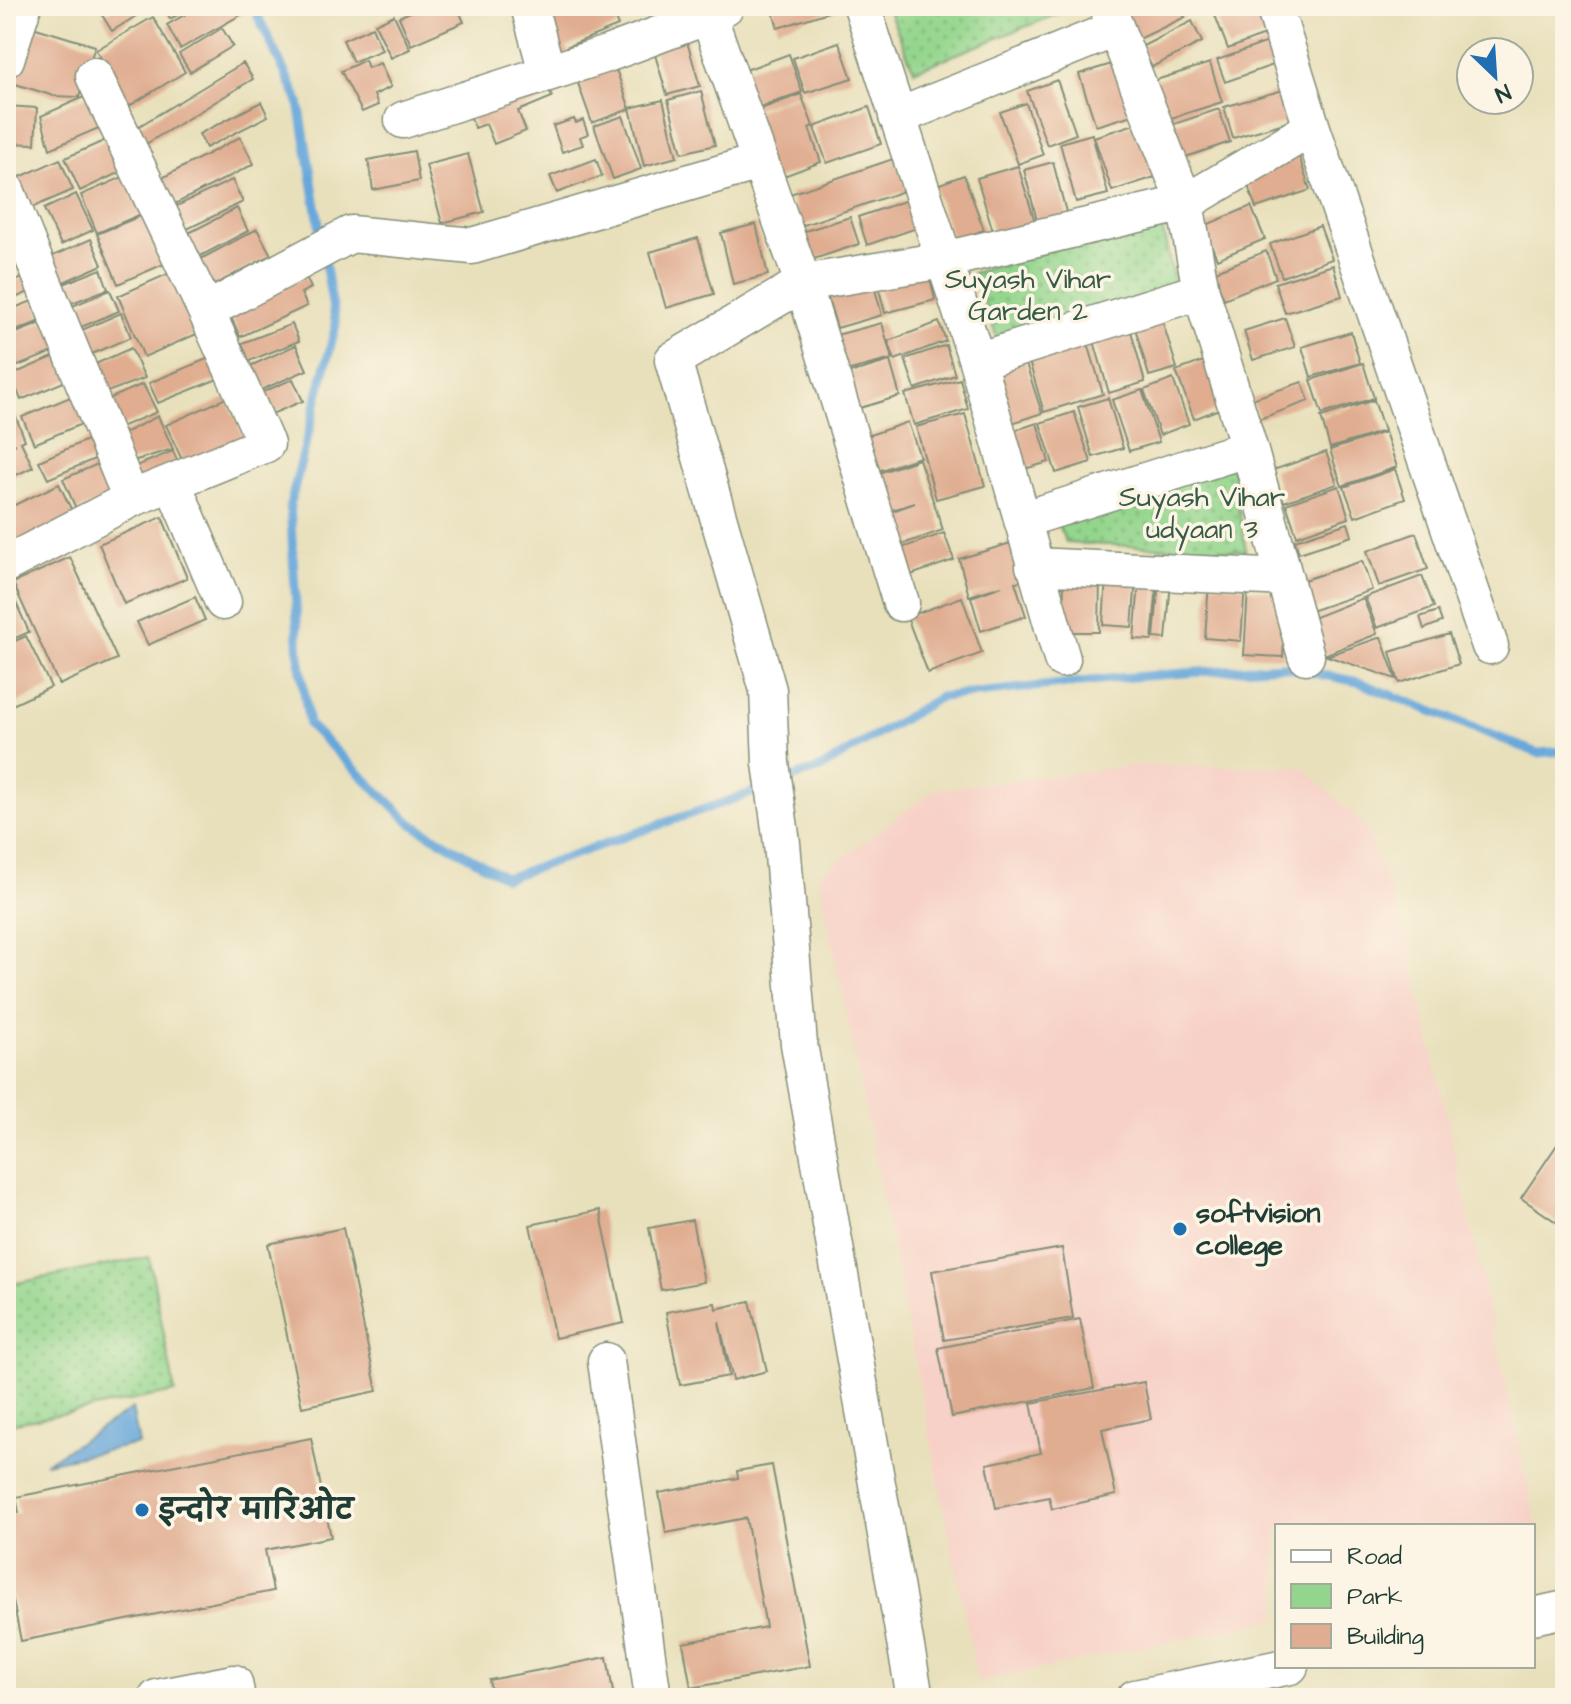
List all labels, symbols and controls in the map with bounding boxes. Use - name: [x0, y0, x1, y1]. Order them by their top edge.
- north arrow: [1455, 36, 1535, 116]
- text: N: [1490, 76, 1516, 110]
- park label: Suyash Vihar Garden 2: [945, 260, 1111, 331]
- park label: Suyash Vihar udyaan 3: [1119, 478, 1285, 551]
- place label: softvision college: [1196, 1194, 1321, 1267]
- marker: softvision college: [1171, 1220, 1189, 1238]
- place label: इन्दोर मारिओट: [158, 1486, 356, 1530]
- marker: इन्दोर मारिओट: [133, 1501, 151, 1519]
- legend: [1275, 1524, 1535, 1668]
- text: Road: [1347, 1540, 1402, 1574]
- text: Park: [1347, 1580, 1403, 1614]
- text: Building: [1347, 1620, 1424, 1655]

